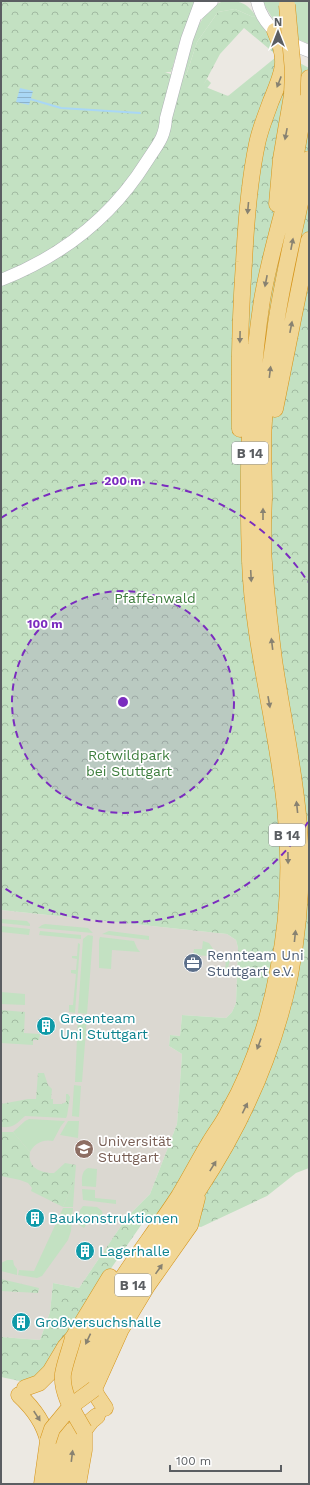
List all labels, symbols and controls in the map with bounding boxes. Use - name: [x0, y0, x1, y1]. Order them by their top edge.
- north arrow: [258, 12, 298, 52]
- text: N: [274, 16, 282, 29]
- one-way arrow: [275, 77, 281, 89]
- one-way arrow: [283, 127, 289, 140]
- one-way arrow: [245, 202, 251, 214]
- one-way arrow: [289, 237, 295, 250]
- one-way arrow: [262, 275, 268, 288]
- one-way arrow: [289, 321, 295, 333]
- one-way arrow: [237, 331, 243, 344]
- one-way arrow: [267, 366, 273, 378]
- road number: B 14: [232, 442, 268, 464]
- text: 200 m: [104, 474, 142, 488]
- one-way arrow: [260, 507, 266, 520]
- one-way arrow: [247, 570, 254, 582]
- park label: Pfaffenwald: [114, 590, 196, 606]
- text: 100 m: [27, 617, 63, 631]
- one-way arrow: [269, 638, 275, 650]
- centre of rings: [116, 695, 130, 709]
- one-way arrow: [266, 695, 272, 708]
- park label: Rotwildpark bei Stuttgart: [86, 747, 172, 779]
- one-way arrow: [294, 801, 301, 813]
- road number: B 14: [269, 824, 305, 846]
- one-way arrow: [285, 852, 291, 865]
- one-way arrow: [292, 930, 299, 942]
- place label: Rennteam Uni Stuttgart e.V.: [207, 947, 304, 979]
- office icon: Rennteam Uni Stuttgart e.V.: [182, 952, 204, 974]
- place label: Greenteam Uni Stuttgart: [60, 1010, 148, 1042]
- building icon: Greenteam Uni Stuttgart: [35, 1015, 57, 1037]
- one-way arrow: [255, 1039, 261, 1051]
- one-way arrow: [242, 1102, 248, 1113]
- place label: Universität Stuttgart: [98, 1133, 172, 1165]
- school or university icon: Universität Stuttgart: [73, 1138, 95, 1160]
- one-way arrow: [210, 1160, 217, 1172]
- building icon: Baukonstruktionen: [24, 1207, 46, 1229]
- place label: Baukonstruktionen: [49, 1210, 178, 1226]
- building icon: Lagerhalle: [74, 1240, 96, 1262]
- place label: Lagerhalle: [99, 1243, 170, 1259]
- one-way arrow: [155, 1263, 163, 1274]
- road number: B 14: [115, 1274, 151, 1296]
- building icon: Großversuchshalle: [10, 1311, 32, 1333]
- place label: Großversuchshalle: [35, 1314, 161, 1330]
- one-way arrow: [85, 1333, 91, 1345]
- one-way arrow: [33, 1411, 41, 1421]
- scale bar: [170, 1447, 281, 1473]
- one-way arrow: [69, 1450, 75, 1462]
- text: 100 m: [176, 1454, 211, 1468]

